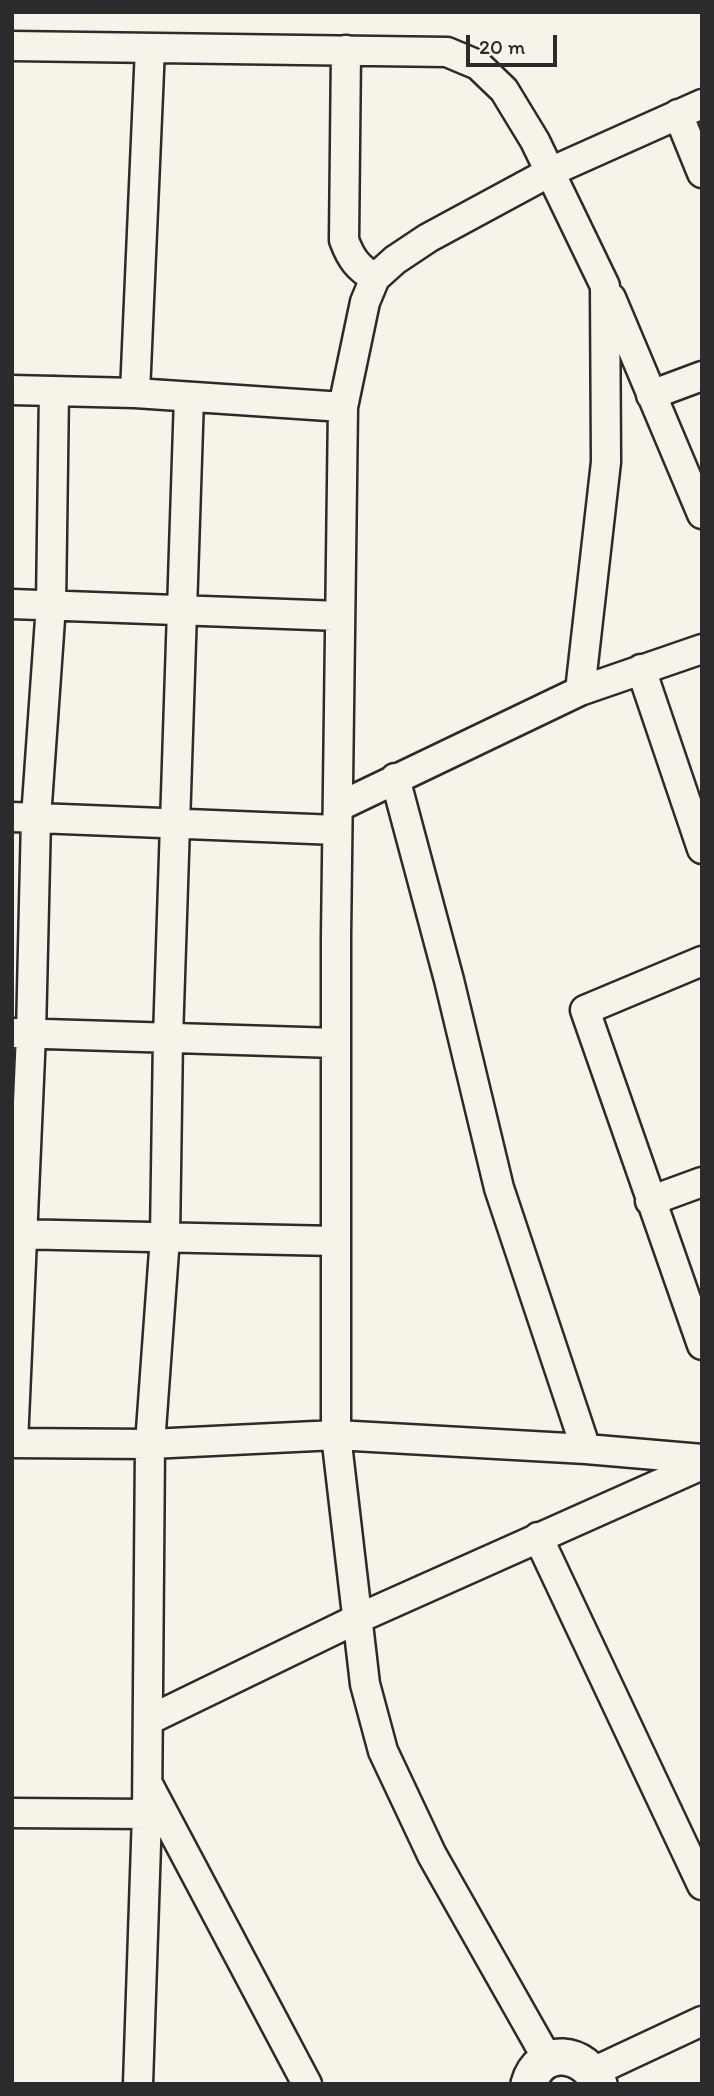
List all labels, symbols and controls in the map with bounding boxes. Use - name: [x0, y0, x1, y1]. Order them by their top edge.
- scale bar: [469, 21, 560, 65]
- text: 20 m: [479, 34, 525, 59]

